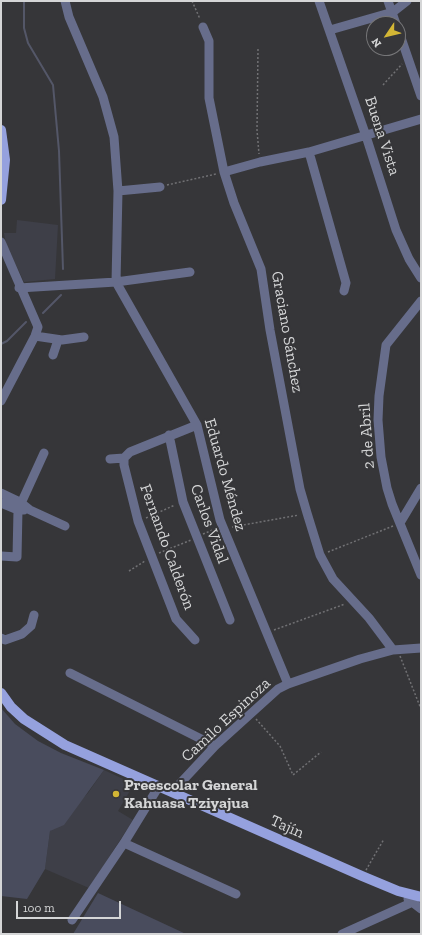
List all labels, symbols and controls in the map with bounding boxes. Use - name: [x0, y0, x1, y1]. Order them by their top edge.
- north arrow: [366, 16, 406, 56]
- text: N: [369, 35, 384, 50]
- street label: Buena Vista: [360, 94, 404, 178]
- street label: Graciano Sánchez: [267, 270, 307, 394]
- street label: 2 de Abril: [355, 402, 379, 470]
- street label: Eduardo Méndez: [200, 416, 250, 534]
- street label: Fernando Calderón: [135, 482, 199, 612]
- street label: Carlos Vidal: [186, 482, 232, 566]
- street label: Camilo Espinoza: [178, 674, 274, 766]
- place label: Preescolar General Kahuasa Tziyajua: [124, 775, 258, 813]
- marker: Preescolar General Kahuasa Tziyajua: [111, 789, 121, 799]
- street label: Tajín: [267, 811, 307, 843]
- scale bar: [18, 893, 123, 919]
- text: 100 m: [23, 901, 55, 915]

